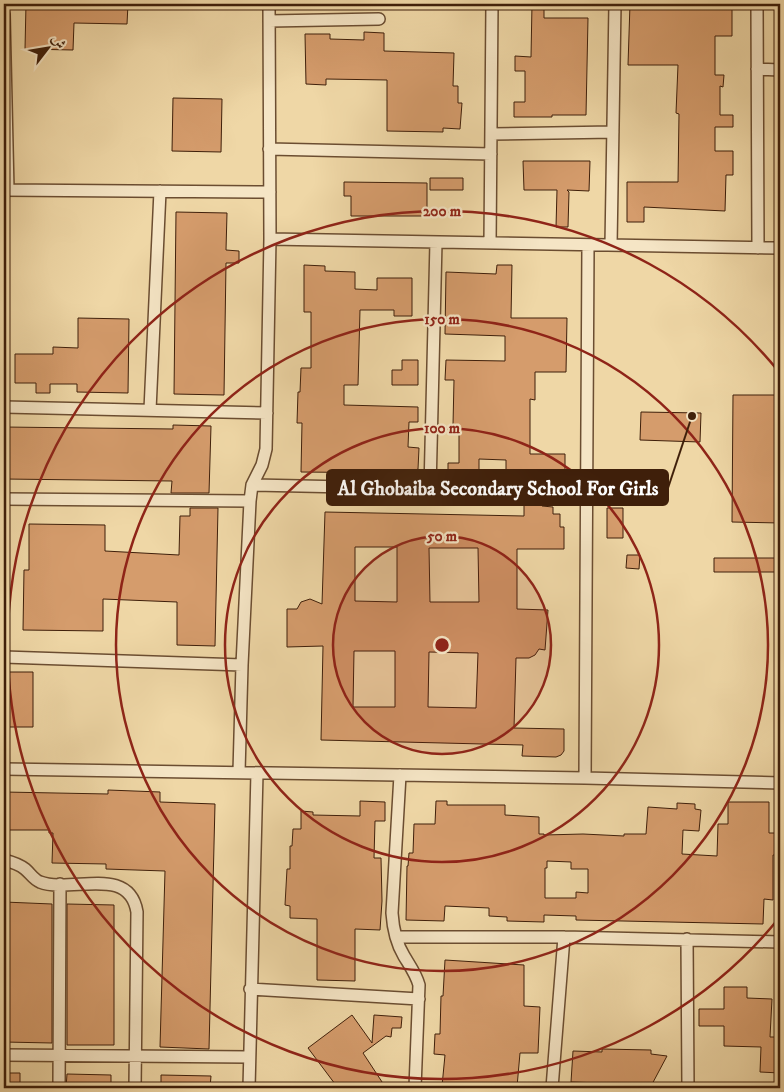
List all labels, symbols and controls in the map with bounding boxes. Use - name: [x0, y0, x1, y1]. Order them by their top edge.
- north arrow: [22, 22, 72, 72]
- text: ش: [47, 31, 70, 53]
- text: 200 m: [423, 202, 462, 221]
- text: 150 m: [424, 310, 460, 329]
- text: 100 m: [424, 419, 461, 438]
- callout: Al Ghobaiba Secondary School For Girls: [327, 470, 668, 505]
- text: Al Ghobaiba Secondary School For Girls: [337, 477, 659, 502]
- text: 50 m: [426, 527, 458, 546]
- centre of rings: [433, 636, 451, 654]

